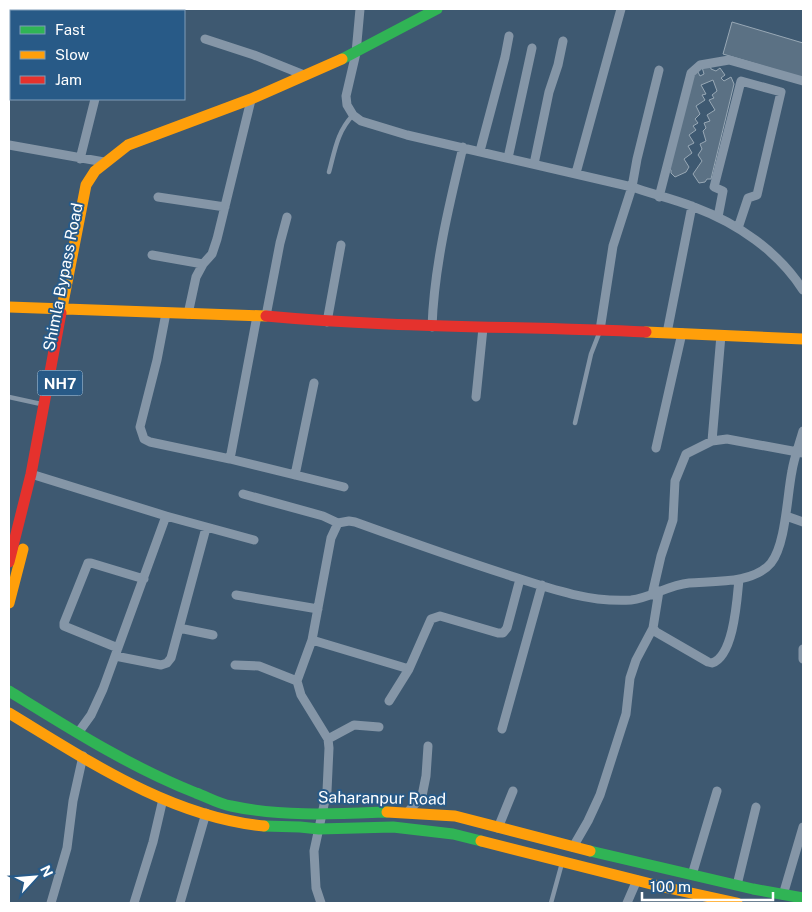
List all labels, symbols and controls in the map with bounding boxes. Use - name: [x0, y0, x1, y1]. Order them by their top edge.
- legend: [10, 10, 185, 100]
- text: Fast: [55, 21, 85, 38]
- text: Slow: [55, 46, 90, 63]
- text: Jam: [55, 71, 82, 88]
- street label: Shimla Bypass Road: [39, 201, 87, 353]
- road number: NH7: [38, 370, 82, 396]
- street label: Saharanpur Road: [318, 787, 446, 809]
- north arrow: [10, 852, 60, 902]
- text: N: [37, 863, 56, 880]
- scale bar: [642, 870, 773, 902]
- text: 100 m: [650, 878, 691, 895]

